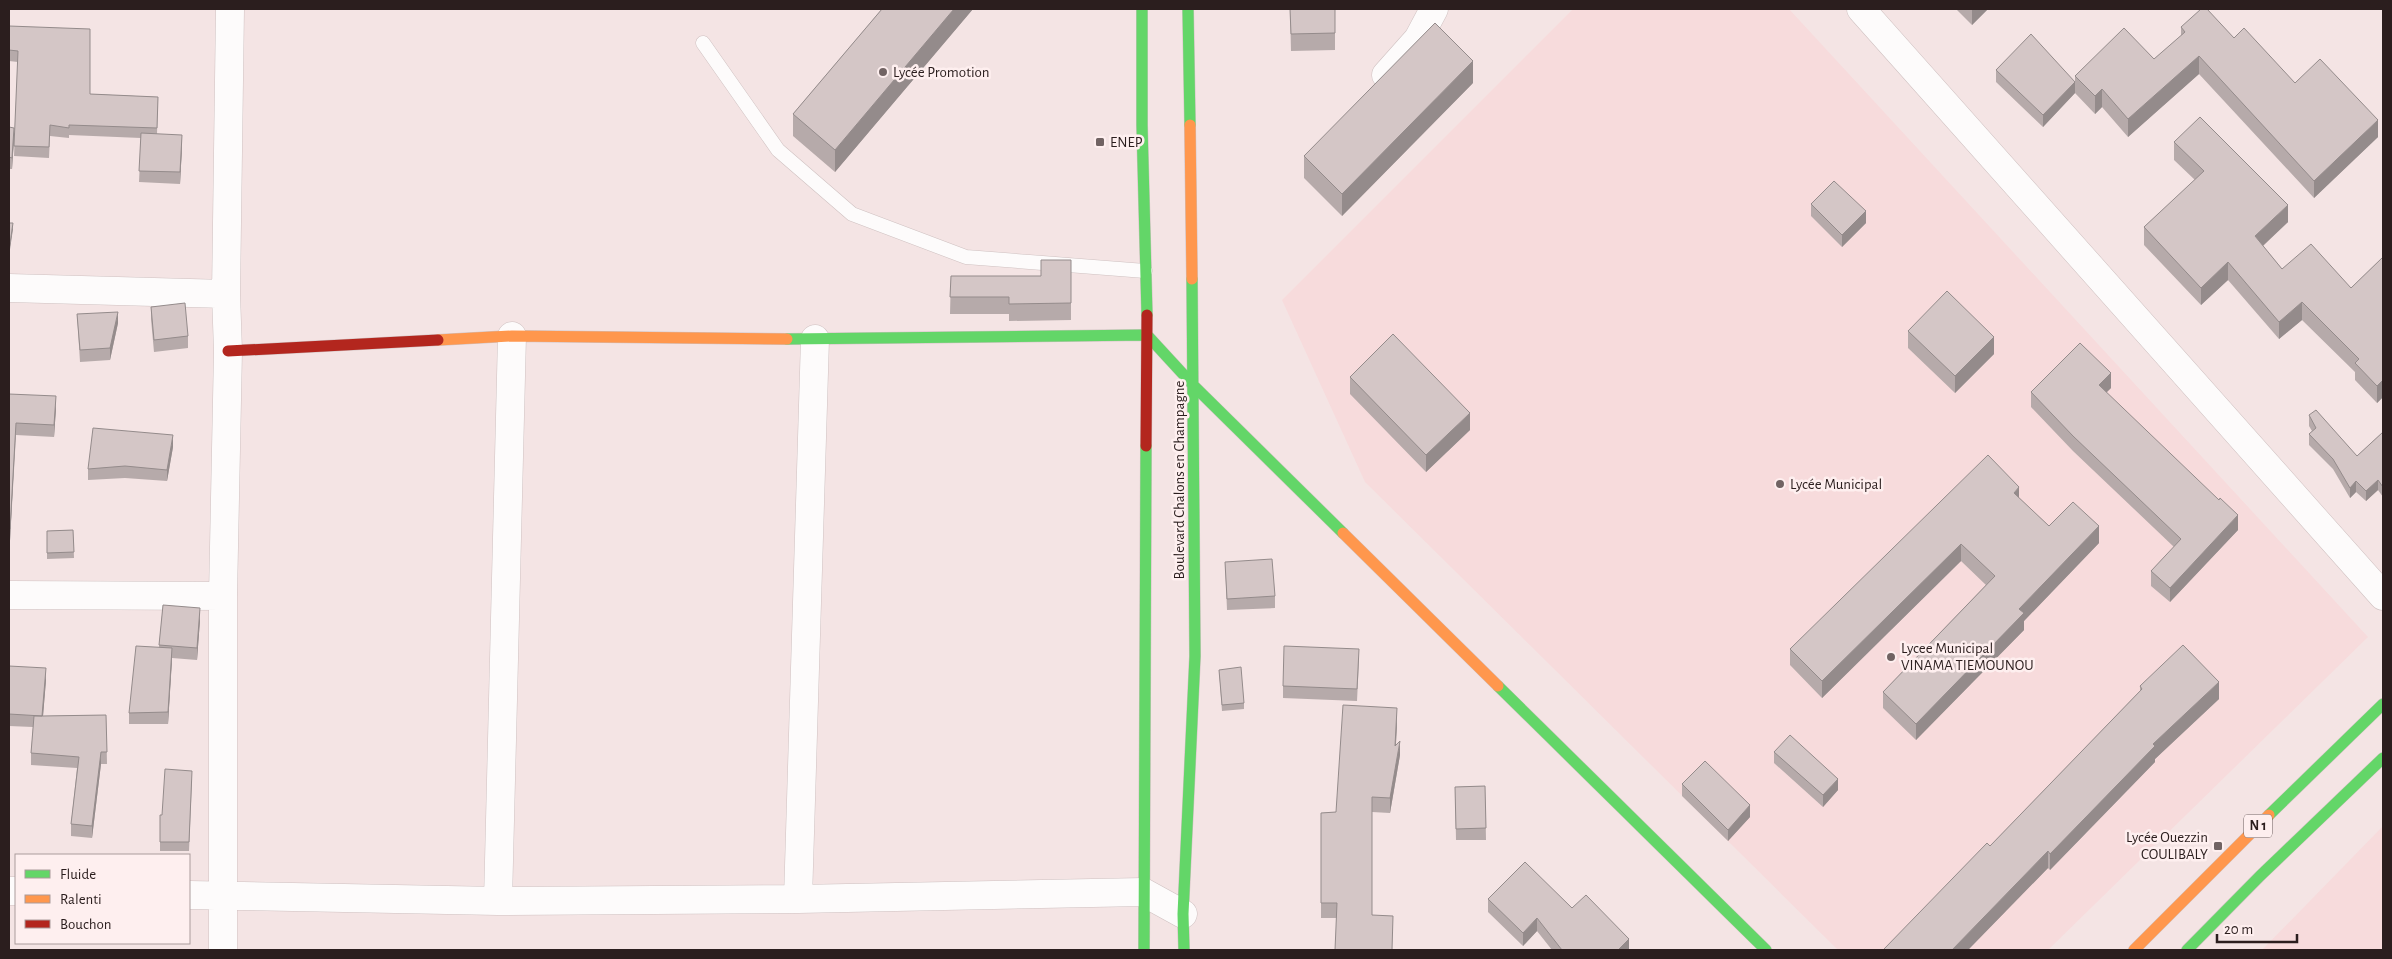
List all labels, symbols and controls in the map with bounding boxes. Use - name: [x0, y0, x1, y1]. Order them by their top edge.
- place label: Lycée Promotion: [893, 65, 990, 80]
- marker: Lycée Promotion: [877, 66, 889, 78]
- place label: ENEP: [1110, 135, 1143, 150]
- marker: ENEP: [1094, 136, 1106, 148]
- street label: Boulevard Chalons en Champagne: [1172, 381, 1187, 579]
- place label: Lycée Municipal: [1790, 477, 1882, 492]
- marker: Lycée Municipal: [1774, 478, 1786, 490]
- place label: Lycee Municipal VINAMA TIEMOUNOU: [1901, 641, 2034, 673]
- marker: Lycee Municipal VINAMA TIEMOUNOU: [1885, 651, 1897, 663]
- road number: N 1: [2244, 814, 2272, 838]
- place label: Lycée Ouezzin COULIBALY: [2126, 830, 2208, 862]
- marker: Lycée Ouezzin COULIBALY: [2212, 840, 2224, 852]
- legend: [15, 854, 190, 944]
- text: Fluide: [60, 867, 96, 882]
- text: Ralenti: [60, 892, 102, 907]
- scale bar: [2217, 912, 2297, 944]
- text: Bouchon: [60, 917, 111, 932]
- text: 20 m: [2224, 922, 2253, 937]

